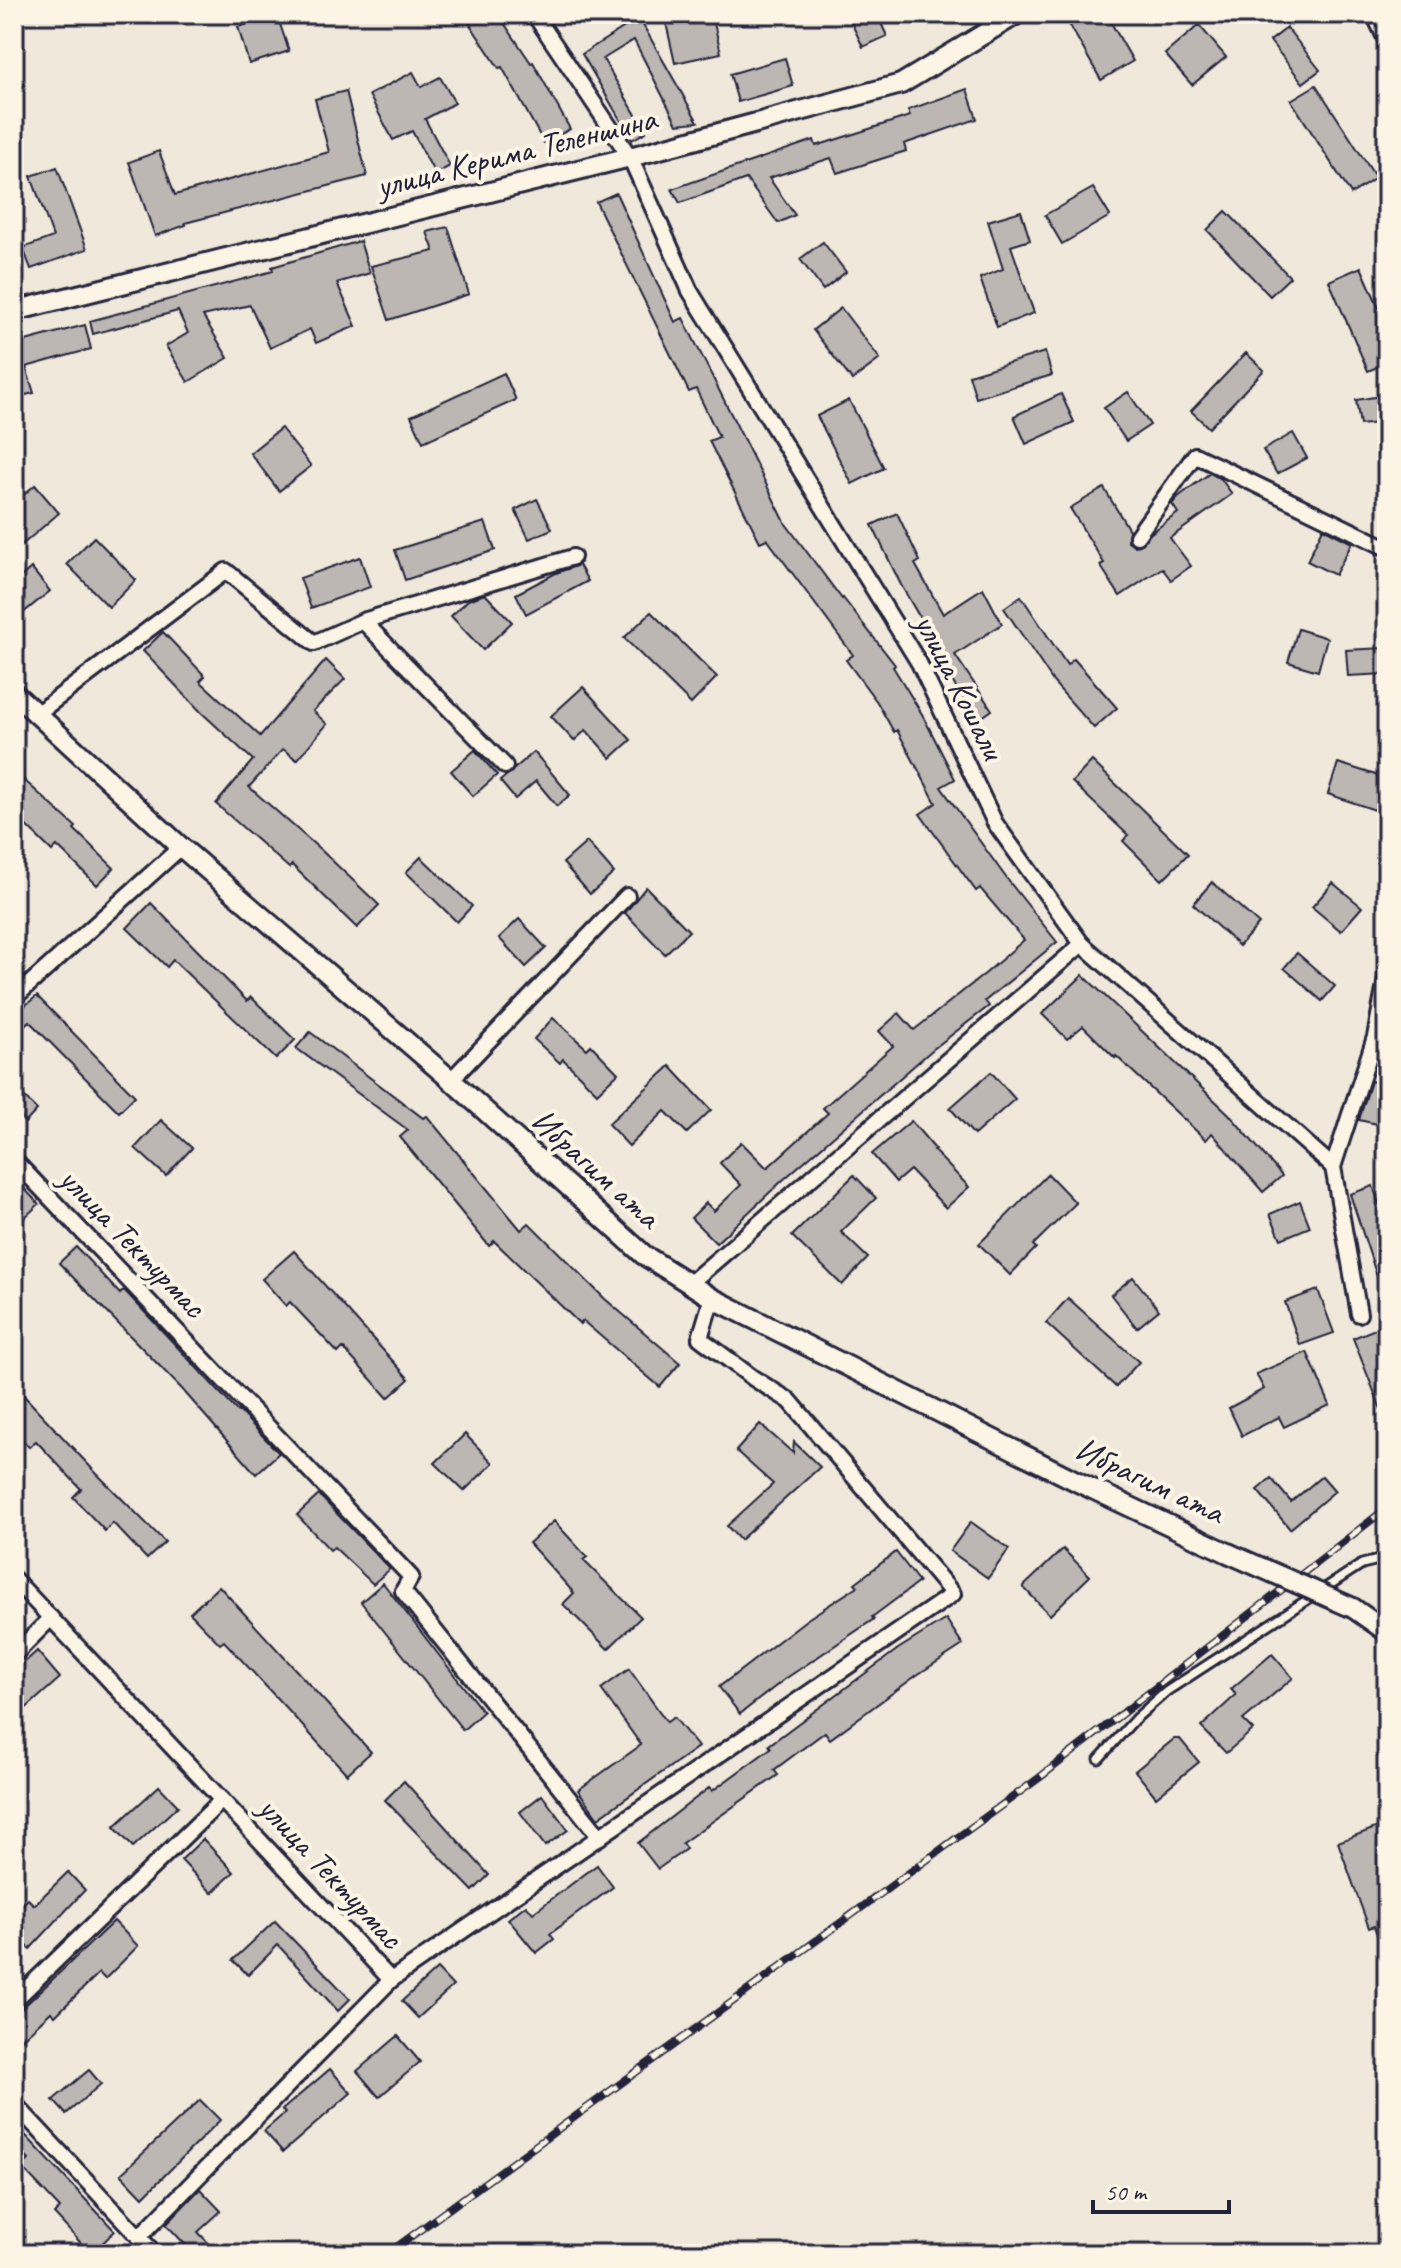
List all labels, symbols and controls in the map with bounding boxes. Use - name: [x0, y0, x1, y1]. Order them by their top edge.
- street label: улица Керима Теленшина: [370, 96, 662, 208]
- street label: улица Кошали: [904, 605, 1016, 768]
- street label: Ибрагим ата: [522, 1099, 671, 1239]
- street label: улица Тектурмас: [49, 1156, 217, 1328]
- street label: Ибрагим ата: [1069, 1427, 1233, 1534]
- street label: улица Тектурмас: [248, 1785, 414, 1959]
- scale bar: [1093, 2164, 1229, 2214]
- text: 50 m: [1105, 2177, 1148, 2207]

